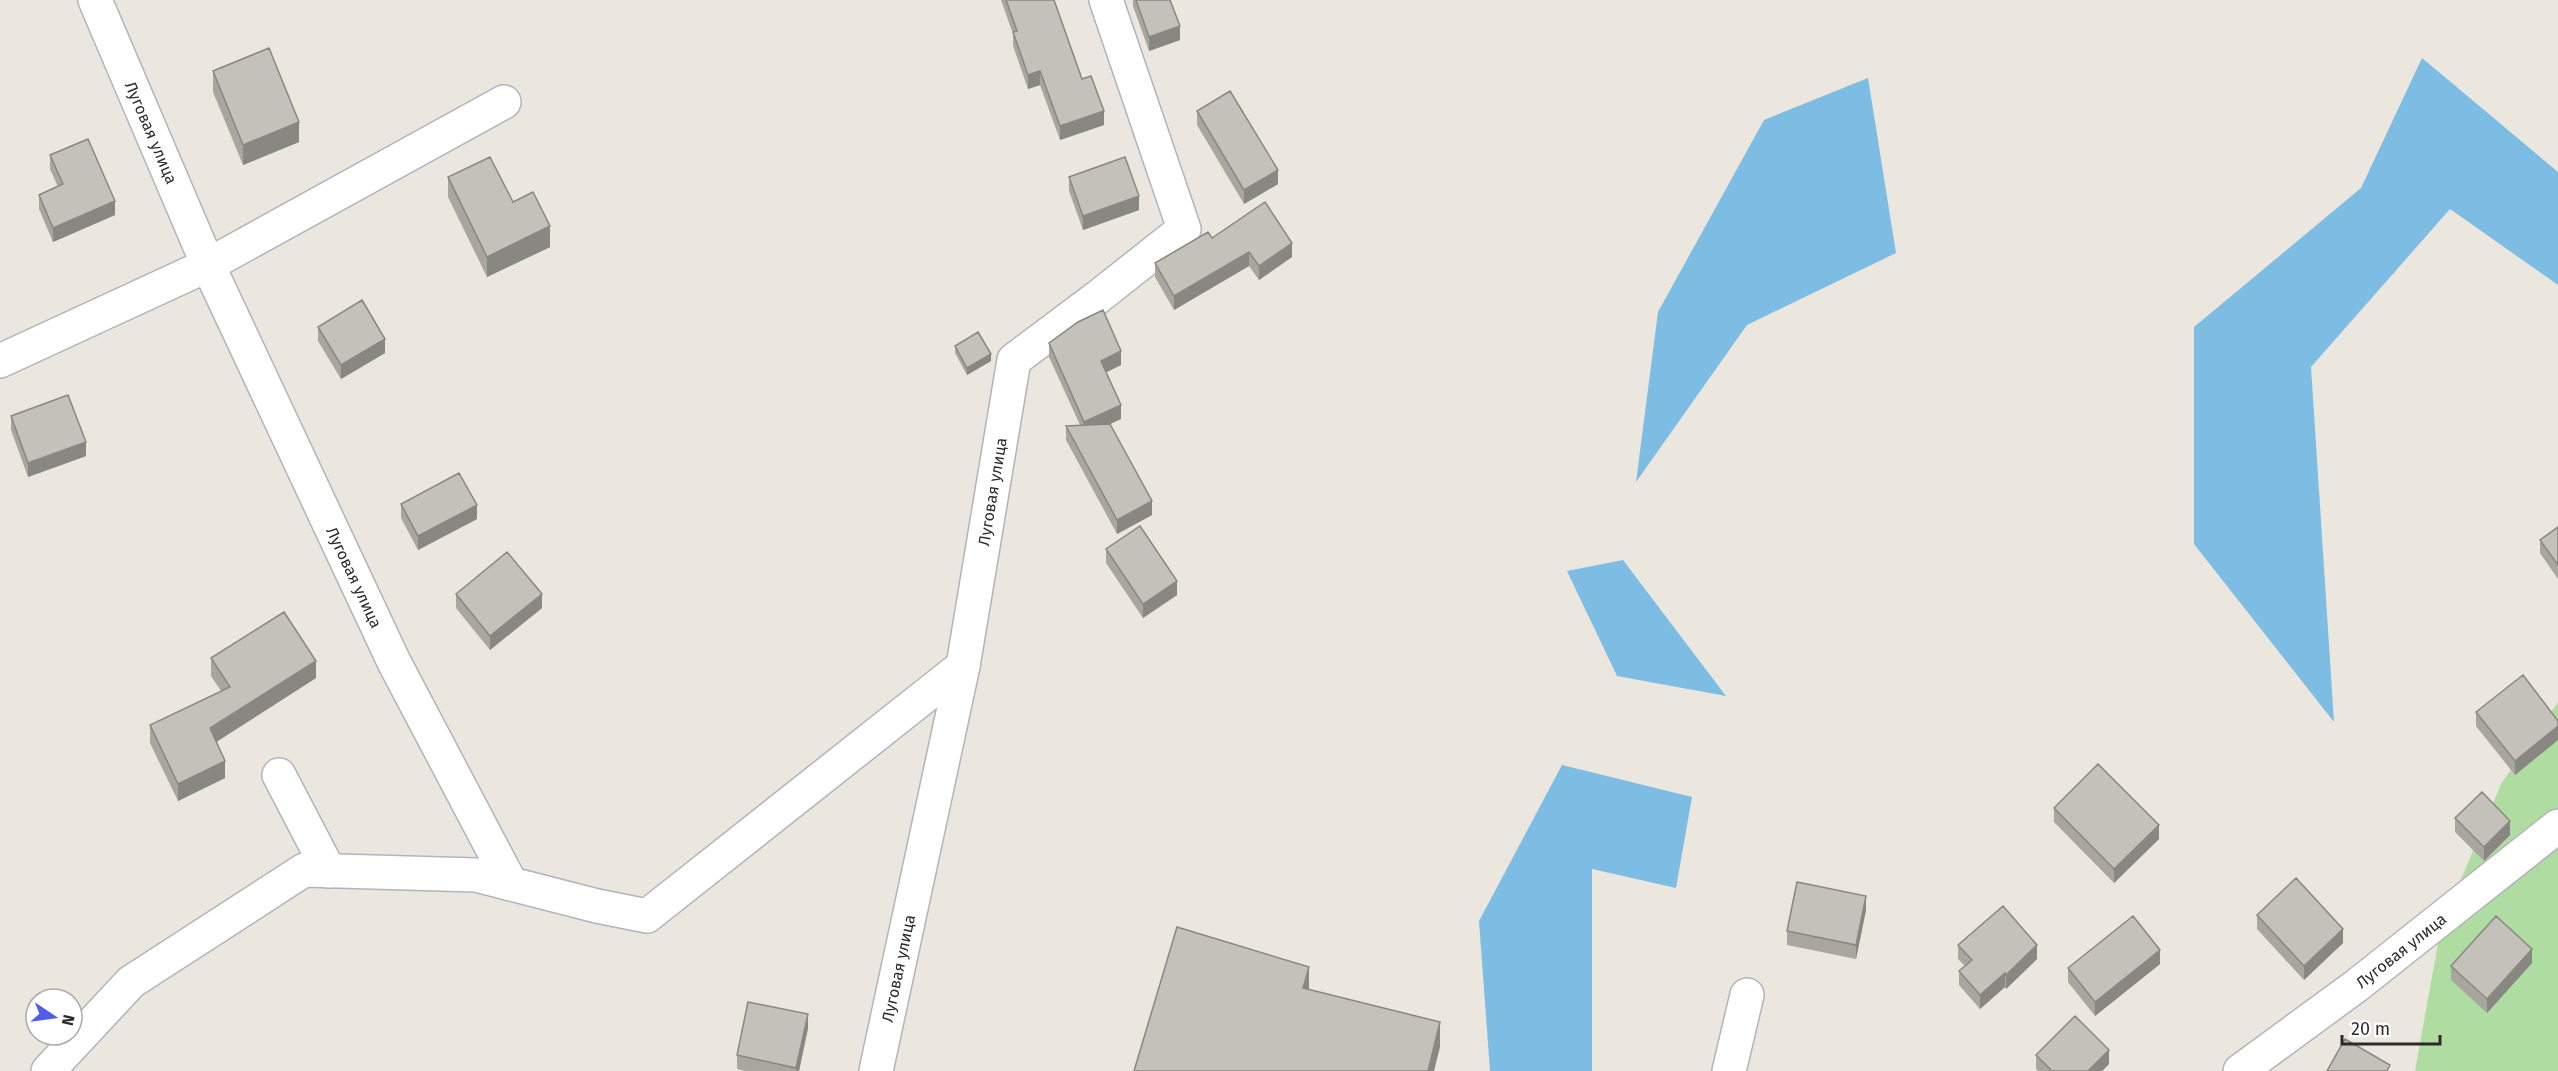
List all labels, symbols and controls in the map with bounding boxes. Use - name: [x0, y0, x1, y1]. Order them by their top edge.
- street label: Луговая улица: [121, 79, 181, 187]
- street label: Луговая улица: [974, 436, 1011, 547]
- street label: Луговая улица: [322, 524, 386, 631]
- street label: Луговая улица: [2352, 909, 2450, 992]
- street label: Луговая улица: [878, 913, 919, 1024]
- north arrow: [24, 987, 84, 1047]
- scale bar: [2342, 1008, 2440, 1046]
- text: N: [58, 1013, 79, 1028]
- text: 20 m: [2351, 1018, 2390, 1040]

